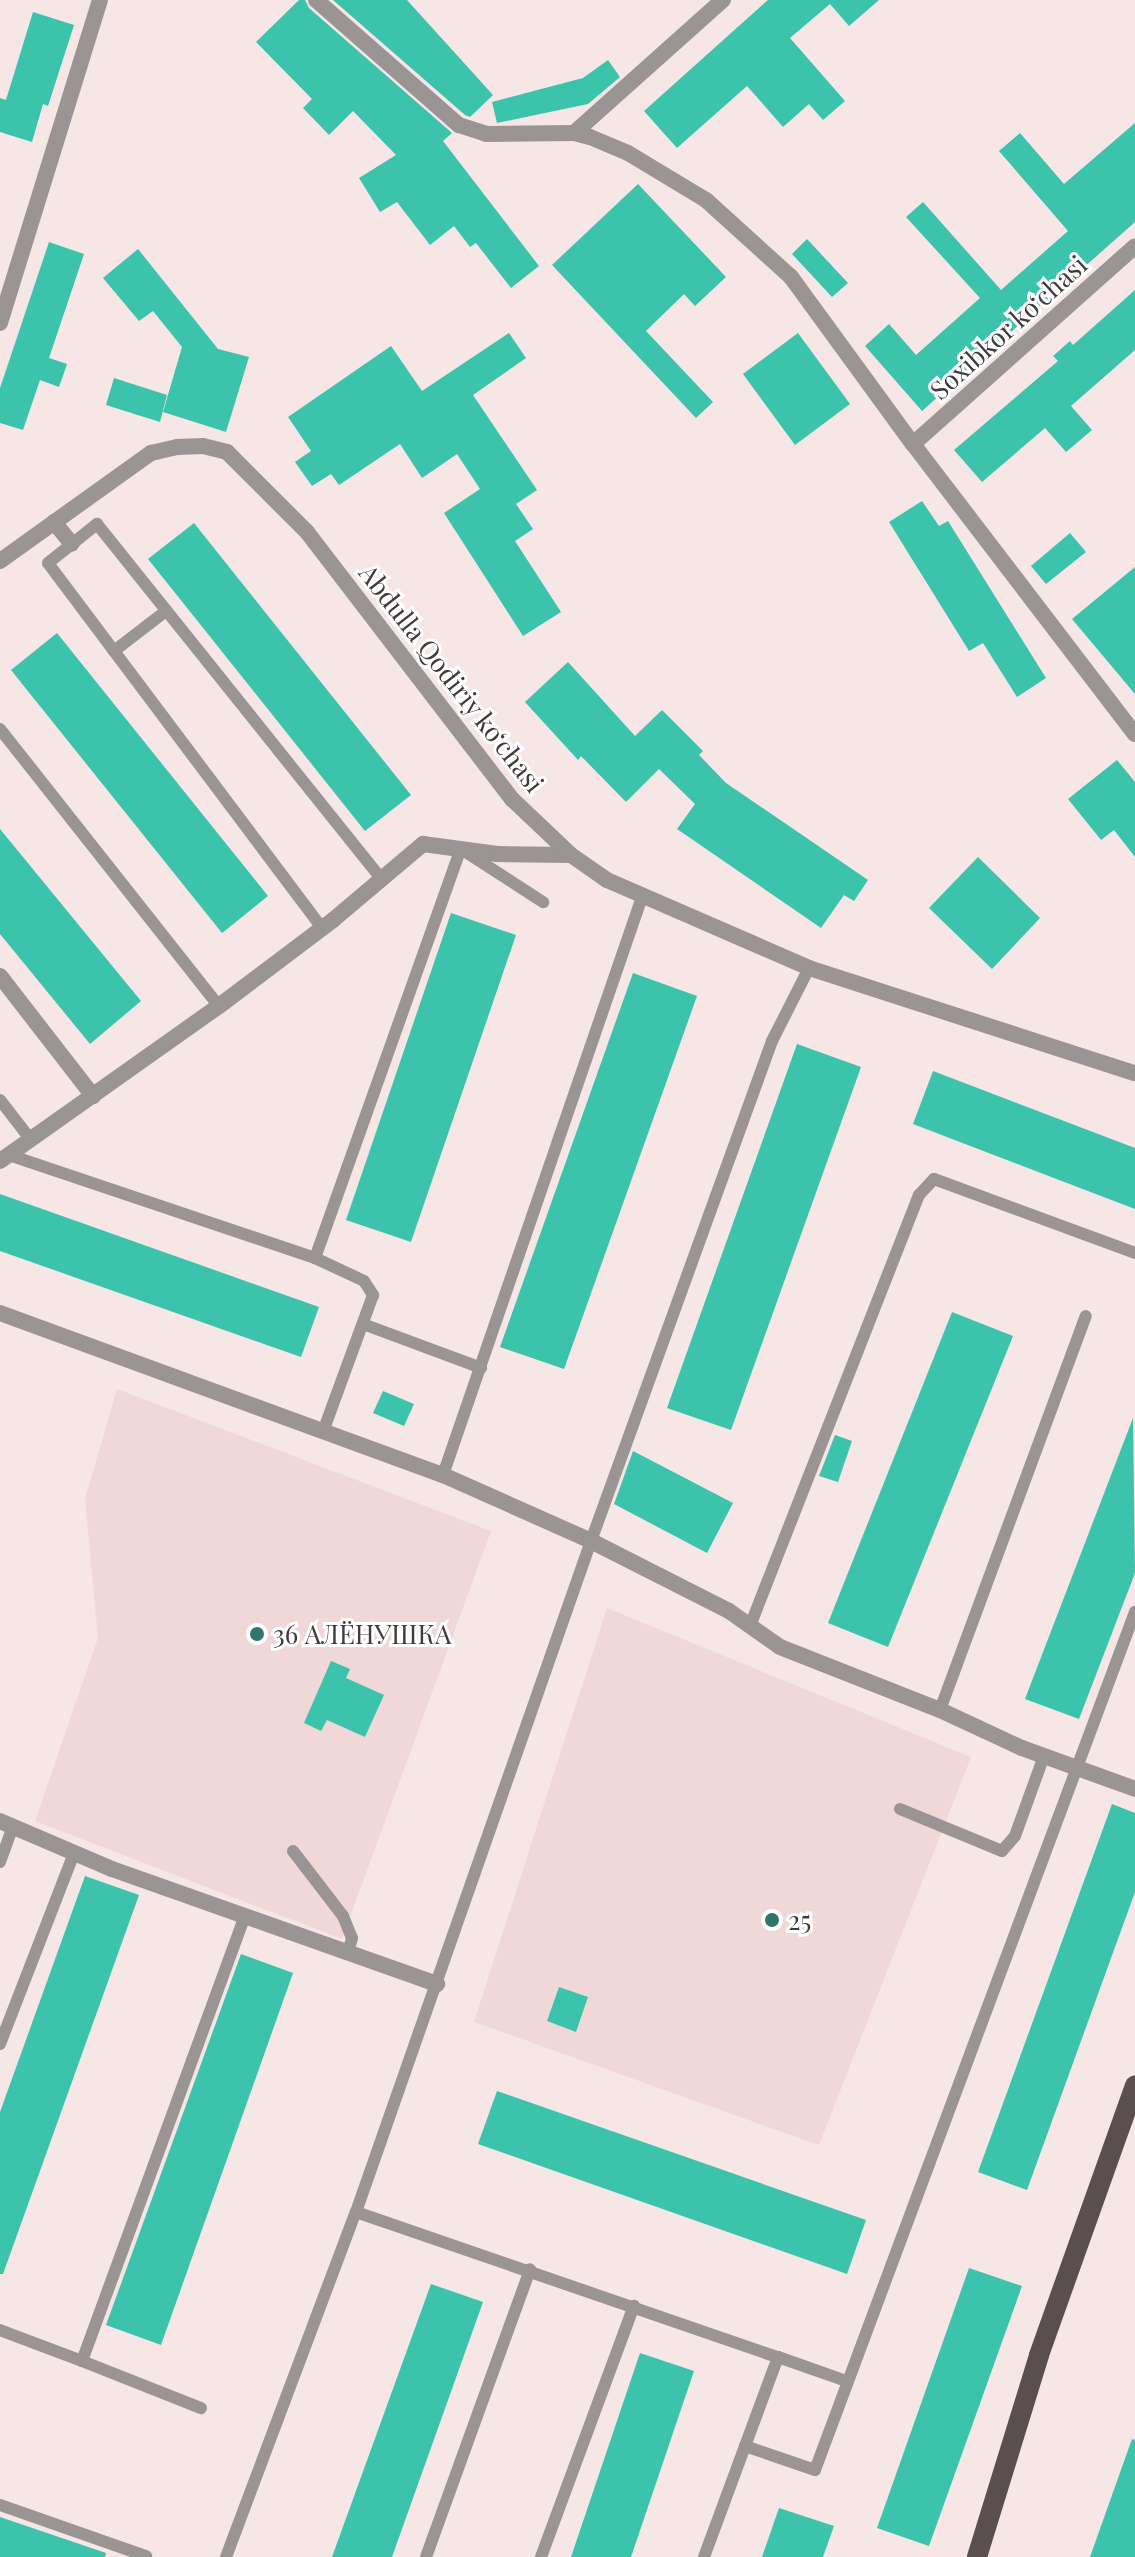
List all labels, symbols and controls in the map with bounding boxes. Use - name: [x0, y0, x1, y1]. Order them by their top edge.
- street label: Soxibkor koʻchasi: [923, 248, 1093, 406]
- street label: Abdulla Qodiriy koʻchasi: [353, 557, 551, 799]
- place label: 36 АЛЁНУШКА: [273, 1618, 451, 1650]
- marker: 36 АЛЁНУШКА: [248, 1625, 266, 1643]
- place label: 25: [788, 1904, 811, 1936]
- marker: 25: [763, 1911, 781, 1929]

